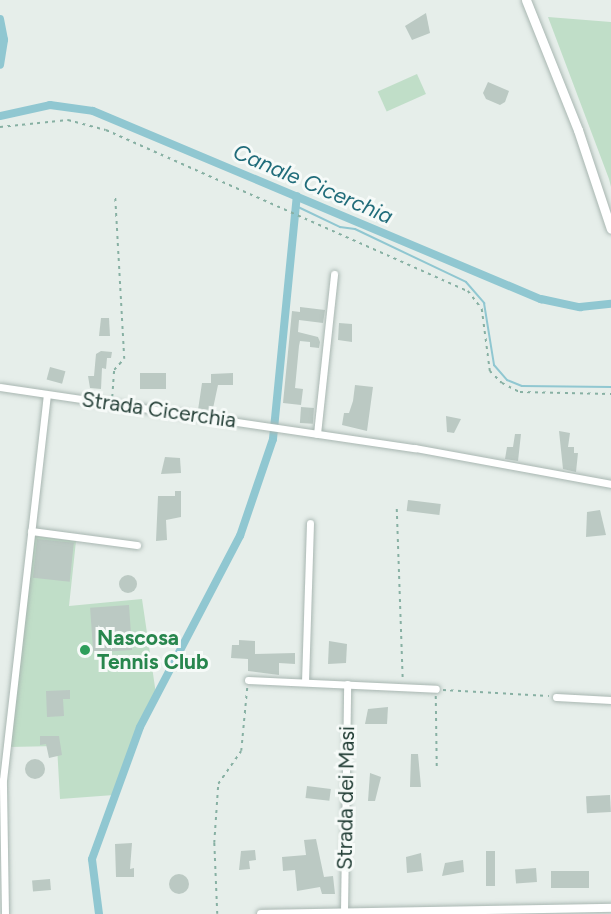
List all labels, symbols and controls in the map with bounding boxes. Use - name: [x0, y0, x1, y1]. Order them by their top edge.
- water label: Canale Cicerchia: [229, 138, 397, 230]
- street label: Strada Cicerchia: [80, 387, 238, 433]
- place label: Nascosa Tennis Club: [97, 625, 208, 675]
- marker: Nascosa Tennis Club: [78, 643, 92, 657]
- street label: Strada dei Masi: [332, 726, 360, 870]

